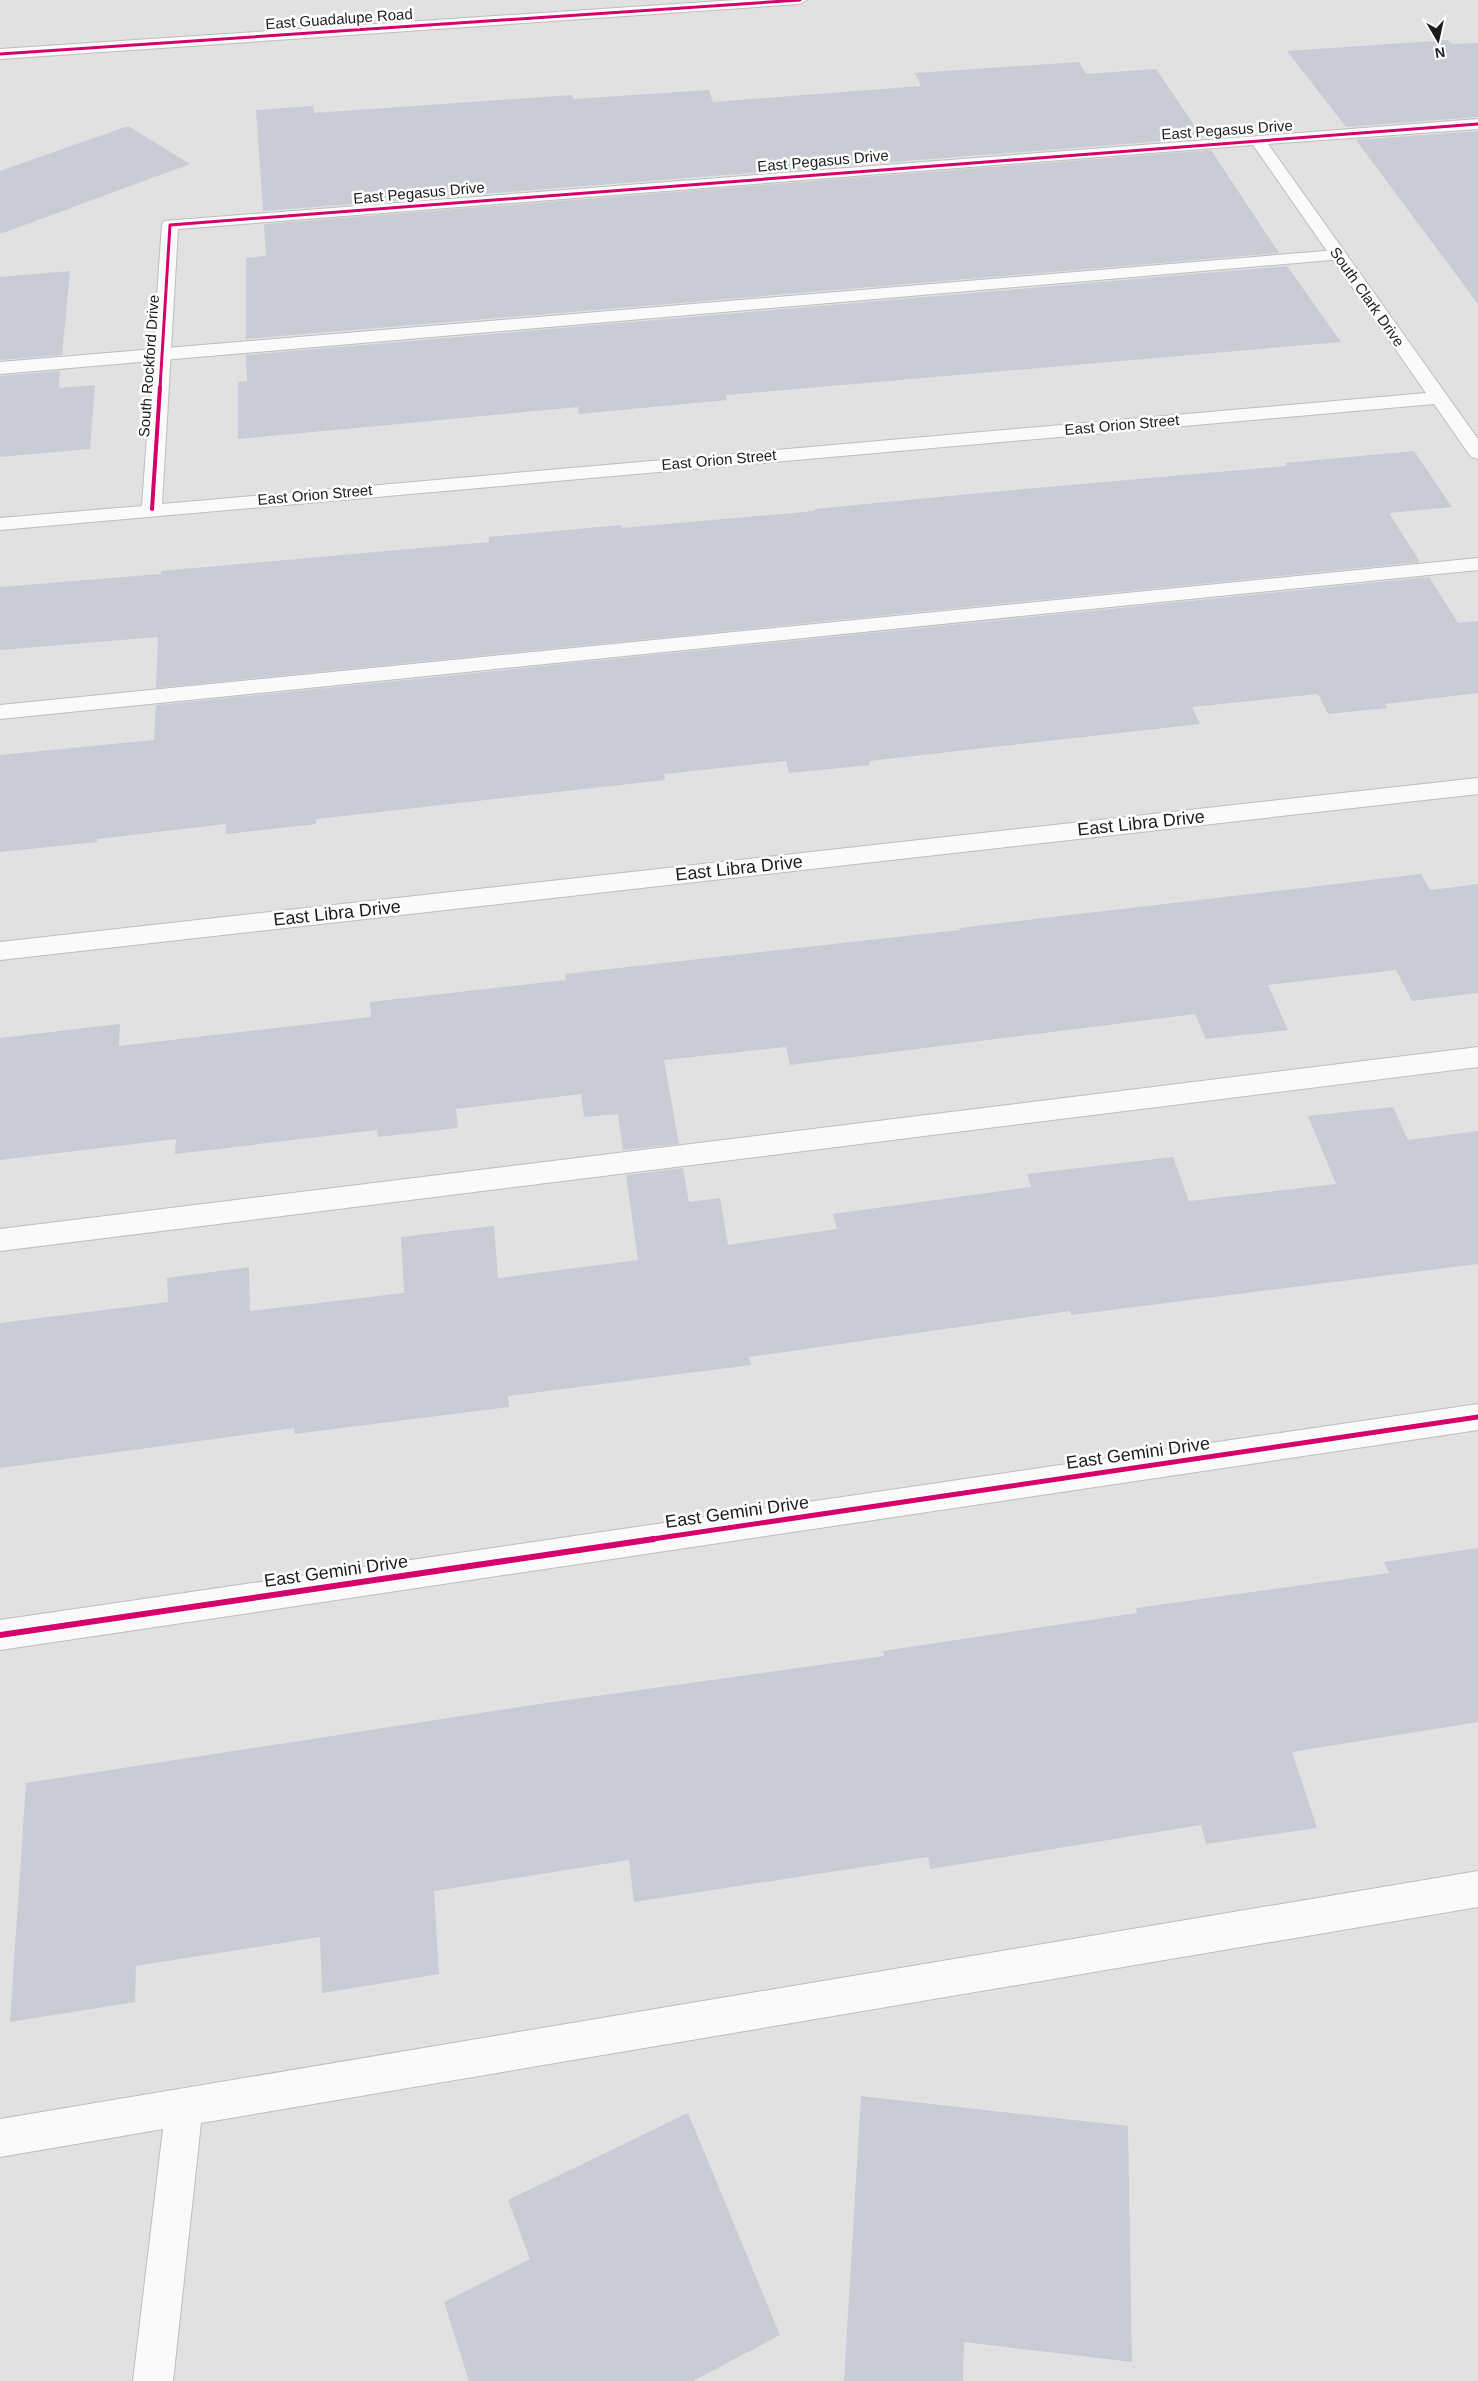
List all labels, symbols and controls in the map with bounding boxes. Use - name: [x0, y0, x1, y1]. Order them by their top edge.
- street label: East Guadalupe Road: [265, 5, 413, 32]
- north arrow: [1413, 15, 1463, 65]
- text: N: [1434, 44, 1446, 62]
- street label: East Pegasus Drive: [1161, 116, 1293, 143]
- street label: East Pegasus Drive: [757, 146, 889, 175]
- street label: East Pegasus Drive: [353, 178, 485, 207]
- street label: South Clark Drive: [1327, 244, 1408, 350]
- street label: South Rockford Drive: [135, 294, 162, 438]
- street label: East Orion Street: [1064, 411, 1181, 438]
- street label: East Orion Street: [661, 446, 778, 473]
- street label: East Orion Street: [257, 481, 374, 508]
- street label: East Libra Drive: [1076, 806, 1206, 840]
- street label: East Libra Drive: [674, 851, 804, 885]
- street label: East Libra Drive: [272, 896, 402, 930]
- street label: East Gemini Drive: [1065, 1433, 1211, 1473]
- street label: East Gemini Drive: [664, 1492, 810, 1532]
- street label: East Gemini Drive: [263, 1551, 409, 1591]

